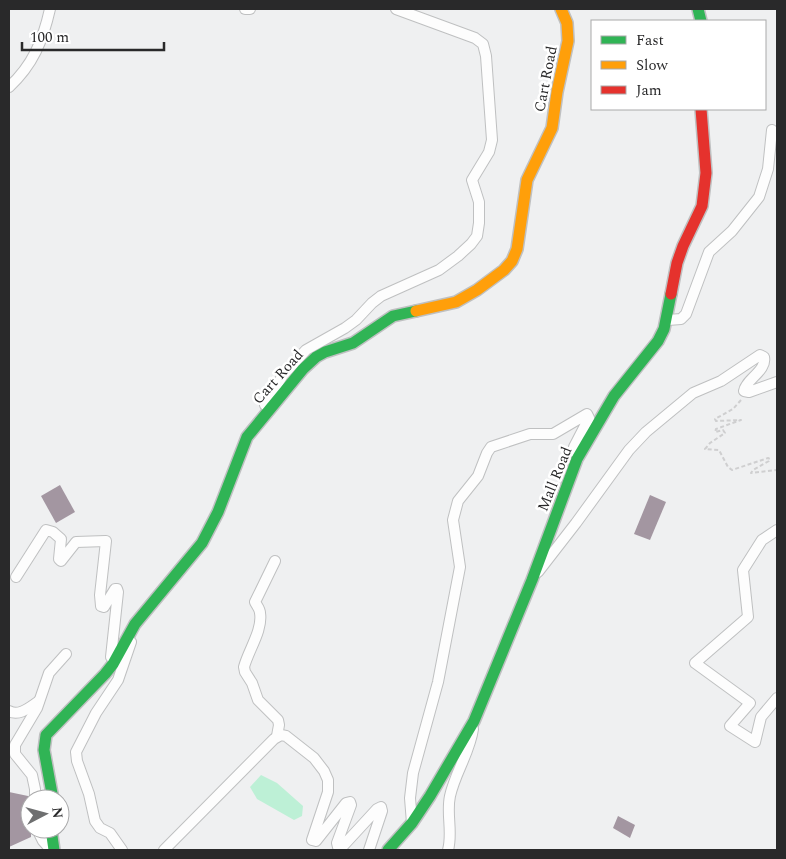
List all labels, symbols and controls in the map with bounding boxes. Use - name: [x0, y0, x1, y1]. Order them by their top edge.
- scale bar: [22, 20, 165, 52]
- legend: [591, 20, 766, 110]
- text: 100 m: [30, 26, 69, 49]
- text: Fast: [636, 29, 664, 52]
- street label: Cart Road: [528, 44, 564, 114]
- text: Slow: [636, 54, 668, 77]
- text: Jam: [636, 79, 662, 102]
- street label: Cart Road: [247, 344, 309, 410]
- street label: Mall Road: [532, 443, 578, 515]
- north arrow: [20, 789, 70, 839]
- text: N: [46, 806, 68, 819]

